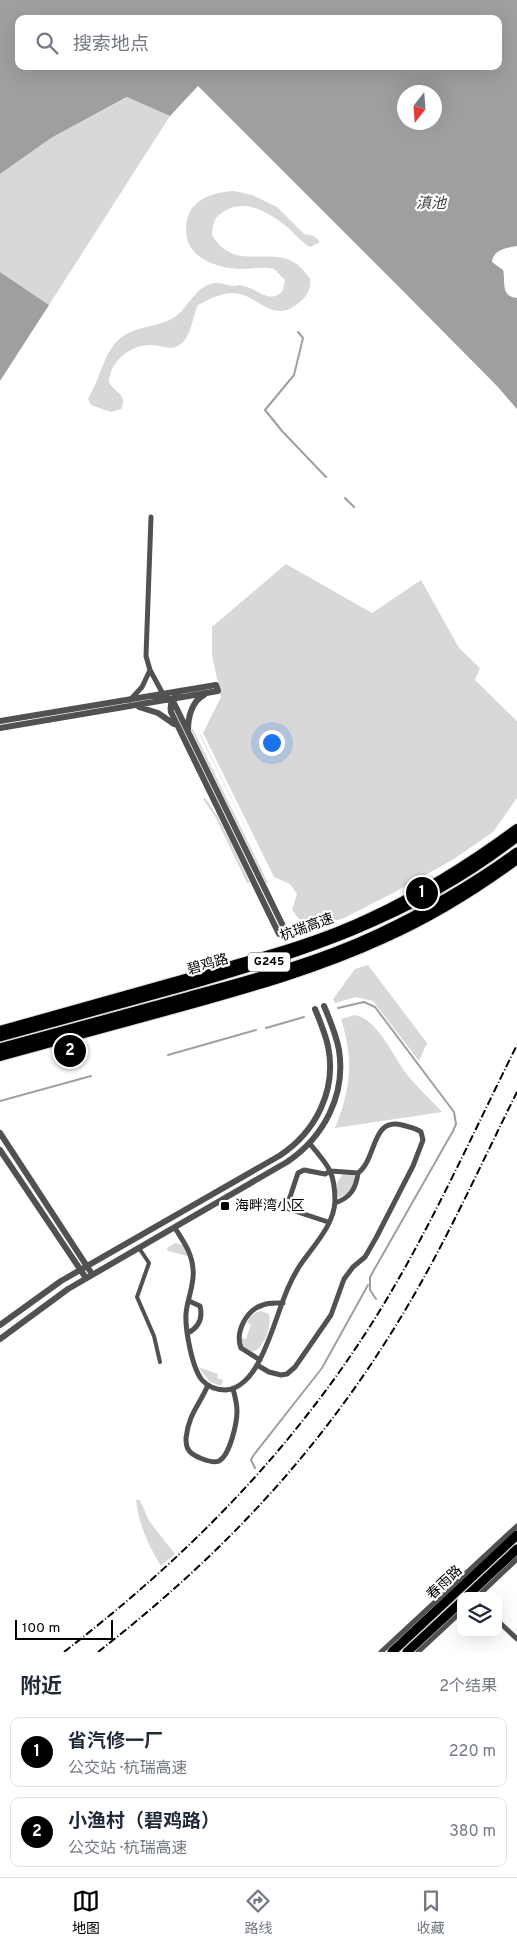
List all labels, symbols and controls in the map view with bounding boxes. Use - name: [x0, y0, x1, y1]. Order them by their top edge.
- search box: [15, 15, 502, 70]
- icon: search: [33, 29, 61, 57]
- text: 搜索地点: [73, 33, 149, 57]
- north arrow: [397, 85, 442, 130]
- water label: 滇池: [416, 195, 448, 214]
- your location: [259, 730, 285, 756]
- pin: 1: [406, 874, 438, 912]
- street label: 杭瑞高速: [277, 909, 336, 946]
- street label: 碧鸡路: [185, 951, 231, 979]
- road number: G245: [248, 952, 290, 972]
- pin: 2: [54, 1032, 86, 1070]
- place label: 海畔湾小区: [235, 1198, 305, 1215]
- marker: 海畔湾小区: [219, 1200, 231, 1212]
- street label: 春雨路: [424, 1562, 466, 1604]
- map controls: [457, 1592, 502, 1637]
- button: layers: [457, 1592, 502, 1637]
- scale bar: [15, 1617, 112, 1640]
- text: 100 m: [22, 1620, 60, 1637]
- text: 附近: [20, 1674, 62, 1701]
- text: 2个结果: [439, 1677, 497, 1697]
- text: 省汽修一厂: [68, 1730, 163, 1754]
- text: 1: [34, 1742, 40, 1762]
- text: 220 m: [449, 1742, 496, 1762]
- text: 公交站 · 杭瑞高速: [68, 1759, 188, 1779]
- text: 小渔村（碧鸡路）: [68, 1810, 220, 1834]
- text: 2: [32, 1822, 42, 1842]
- text: 380 m: [449, 1822, 496, 1842]
- text: 公交站 · 杭瑞高速: [68, 1839, 188, 1859]
- tab: 地图: [72, 1887, 100, 1938]
- tab: 路线: [244, 1887, 272, 1938]
- tab: 收藏: [417, 1887, 445, 1938]

